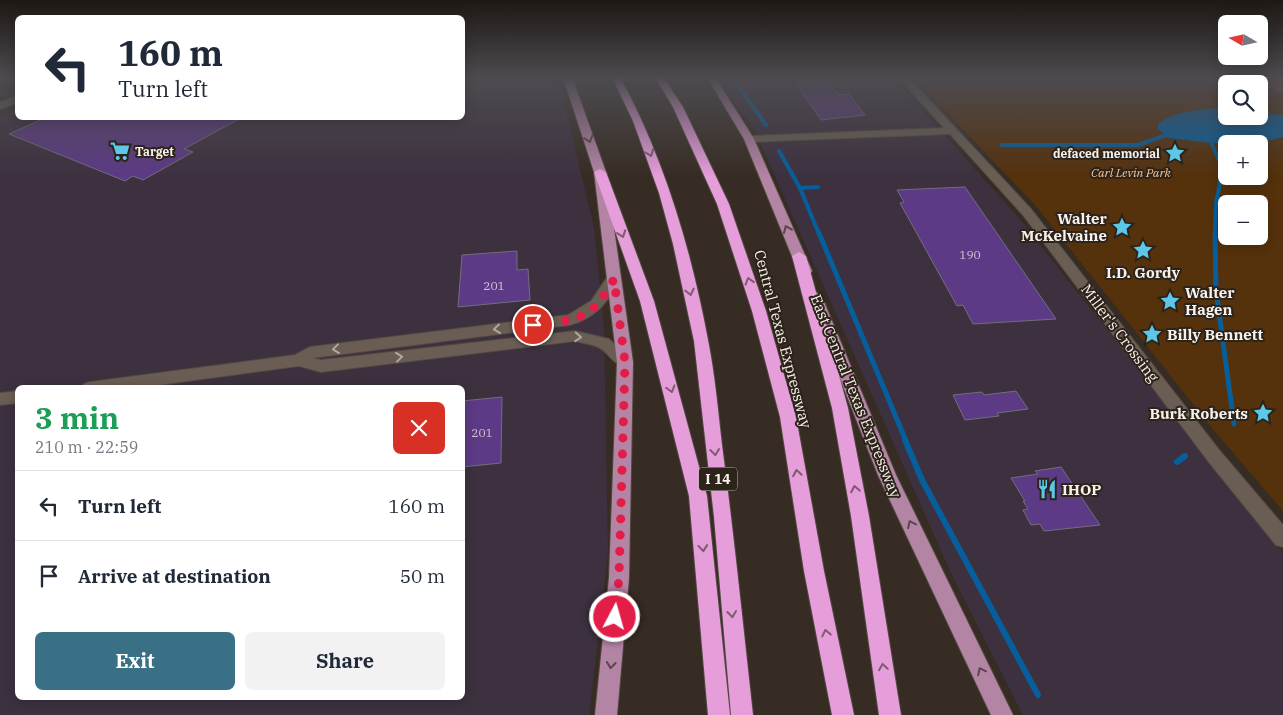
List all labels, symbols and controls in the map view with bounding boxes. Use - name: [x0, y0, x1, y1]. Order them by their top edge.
- north arrow: [1218, 15, 1268, 65]
- map controls: [1218, 15, 1268, 245]
- text: 160 m: [118, 30, 223, 76]
- icon: left: [35, 35, 100, 100]
- text: Turn left: [118, 74, 208, 103]
- button: search: [1218, 75, 1268, 125]
- one-way arrow: [583, 134, 593, 142]
- button: +: [1218, 135, 1268, 185]
- supermarket icon: Target: [109, 140, 131, 162]
- place icon: defaced memorial: [1164, 142, 1186, 164]
- place label: Target: [135, 144, 174, 159]
- place label: defaced memorial: [1053, 146, 1160, 161]
- one-way arrow: [644, 148, 654, 157]
- park label: Carl Levin Park: [1091, 165, 1172, 180]
- button: −: [1218, 195, 1268, 245]
- place label: Walter McKelvaine: [1021, 209, 1108, 245]
- place icon: Walter McKelvaine: [1111, 216, 1133, 238]
- one-way arrow: [783, 225, 794, 234]
- one-way arrow: [616, 229, 626, 238]
- place icon: I.D. Gordy: [1132, 239, 1154, 261]
- house number: 190: [959, 247, 981, 262]
- street label: Central Texas Expressway: [750, 248, 816, 430]
- place label: I.D. Gordy: [1106, 263, 1181, 282]
- one-way arrow: [745, 277, 755, 285]
- house number: 201: [483, 278, 505, 293]
- street label: Miller's Crossing: [1077, 280, 1163, 386]
- place label: Walter Hagen: [1185, 283, 1235, 319]
- one-way arrow: [684, 288, 695, 296]
- place icon: Walter Hagen: [1159, 290, 1181, 312]
- street label: East Central Texas Expressway: [806, 292, 906, 500]
- pin: [512, 304, 554, 346]
- icon: arrive: [519, 311, 547, 339]
- one-way arrow: [493, 323, 501, 334]
- place icon: Billy Bennett: [1141, 323, 1163, 345]
- place label: Billy Bennett: [1167, 325, 1263, 344]
- one-way arrow: [574, 332, 582, 343]
- one-way arrow: [331, 343, 339, 354]
- one-way arrow: [395, 352, 403, 363]
- one-way arrow: [666, 384, 676, 393]
- text: 3 min: [35, 398, 119, 437]
- button: close: [393, 402, 445, 454]
- place icon: Burk Roberts: [1252, 402, 1274, 424]
- place label: Burk Roberts: [1150, 404, 1248, 423]
- house number: 201: [471, 425, 493, 440]
- text: 210 m · 22:59: [35, 437, 138, 457]
- one-way arrow: [709, 449, 720, 457]
- road number: I 14: [699, 468, 737, 490]
- one-way arrow: [793, 469, 803, 478]
- restaurant icon: IHOP: [1036, 478, 1058, 500]
- place label: IHOP: [1062, 480, 1102, 499]
- one-way arrow: [850, 485, 860, 493]
- icon: left: [35, 492, 63, 520]
- text: Turn left: [78, 494, 161, 518]
- text: 160 m: [388, 494, 445, 518]
- one-way arrow: [907, 521, 917, 530]
- one-way arrow: [697, 544, 708, 552]
- icon: arrive: [35, 562, 63, 590]
- text: Arrive at destination: [78, 564, 271, 588]
- text: 50 m: [400, 564, 445, 588]
- position arrow: [588, 590, 640, 642]
- one-way arrow: [726, 610, 737, 618]
- one-way arrow: [822, 629, 832, 637]
- button: Exit: [35, 632, 235, 690]
- button: Share: [245, 632, 445, 690]
- one-way arrow: [605, 661, 616, 669]
- one-way arrow: [878, 662, 889, 670]
- one-way arrow: [977, 667, 987, 676]

